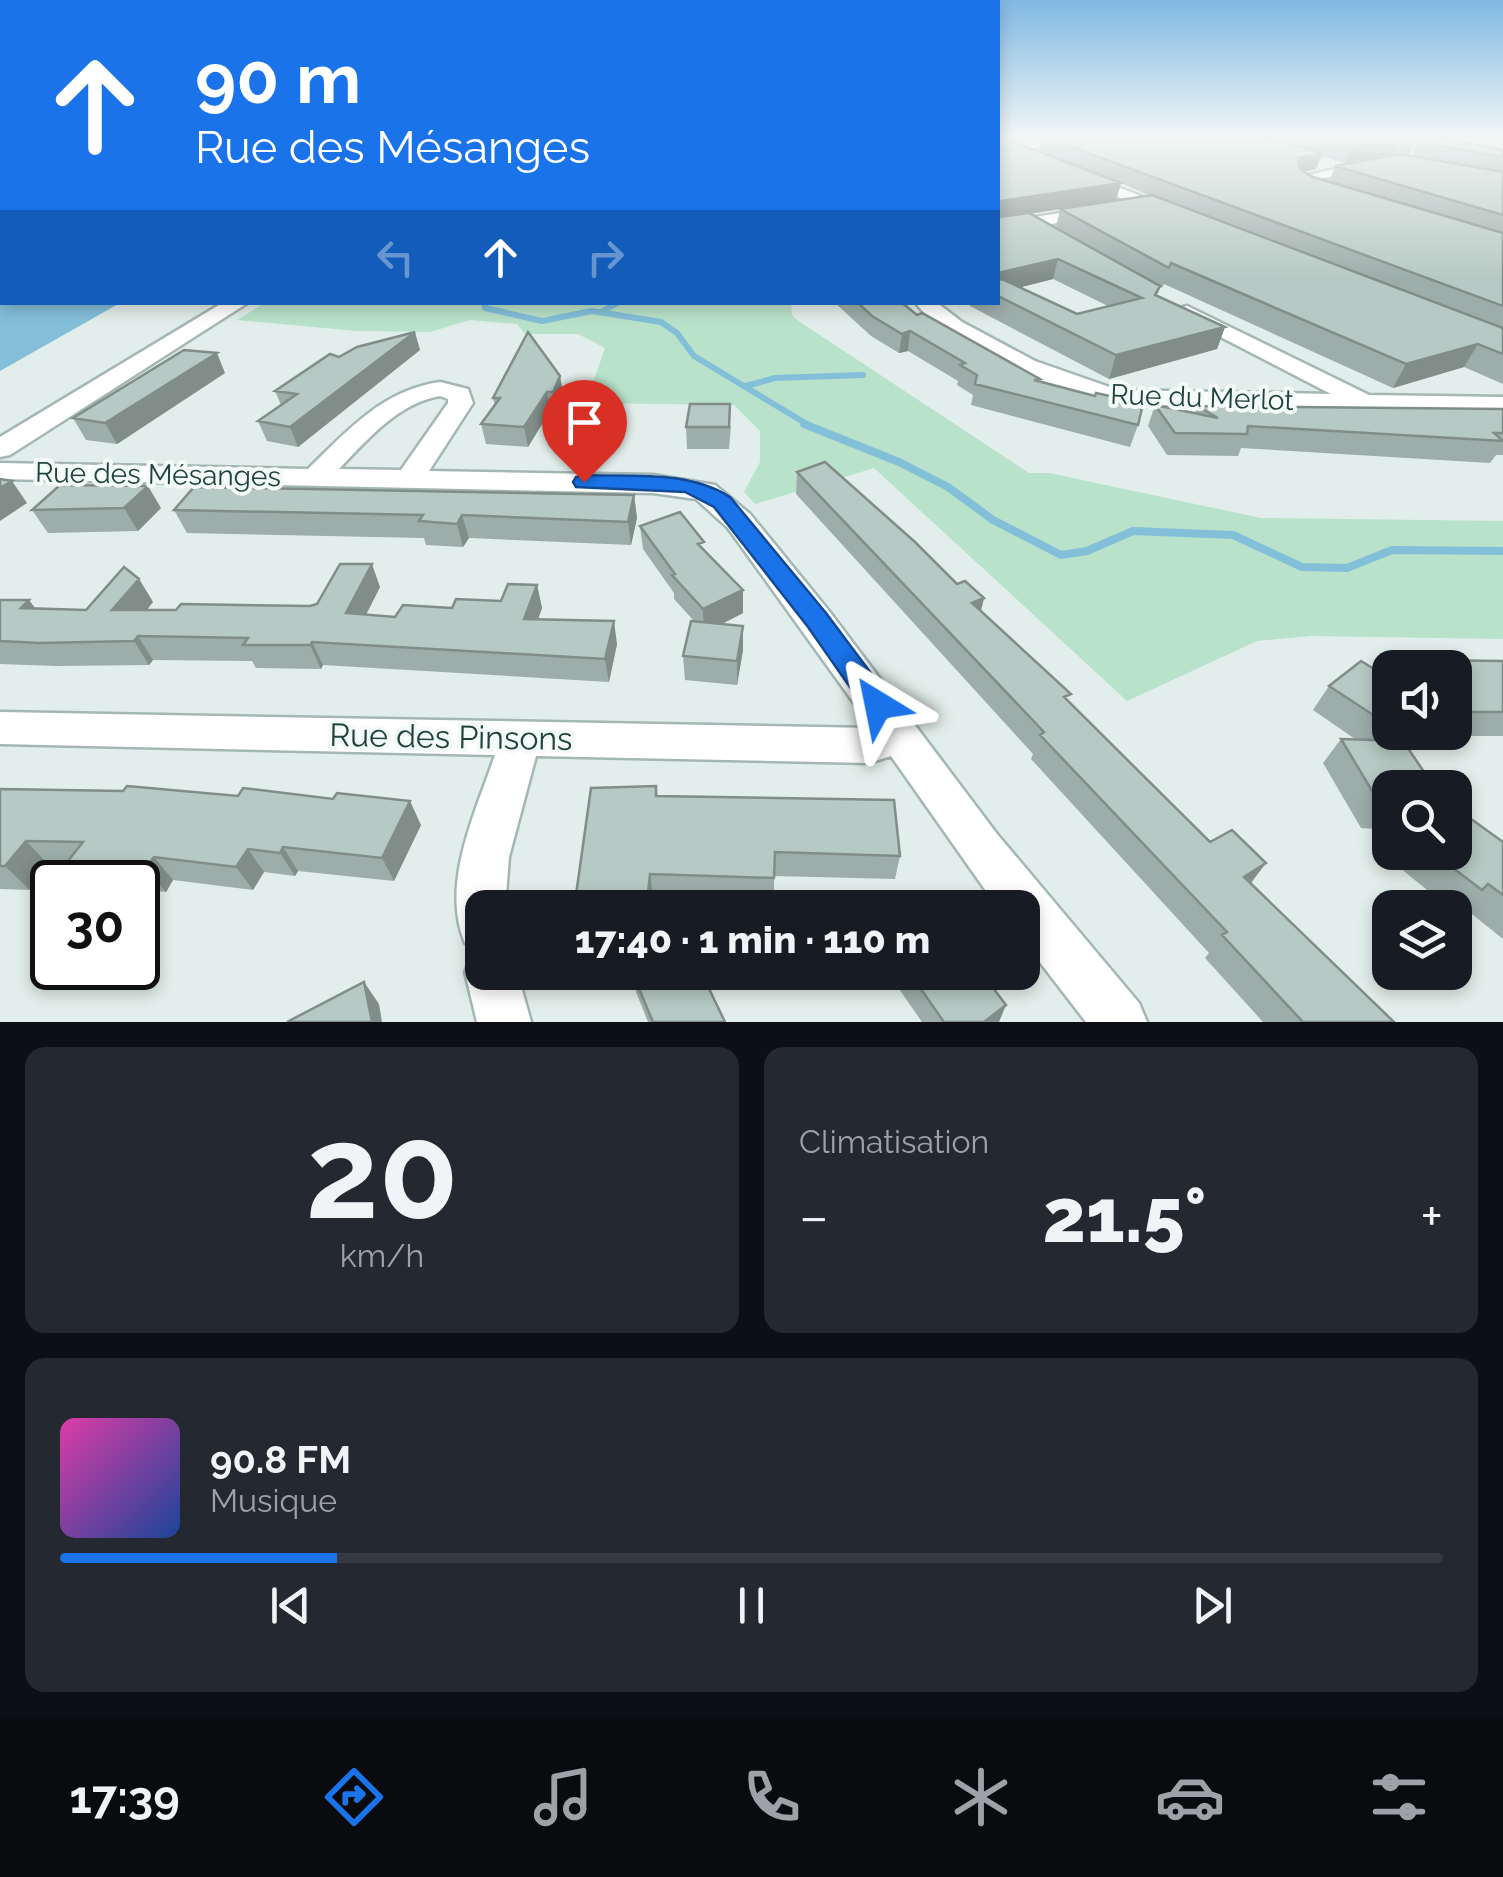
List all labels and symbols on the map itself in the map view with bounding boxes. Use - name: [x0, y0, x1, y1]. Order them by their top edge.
- street label: Rue du Merlot: [1110, 378, 1295, 417]
- pin: [542, 380, 627, 483]
- street label: Rue des Mésanges: [35, 456, 281, 493]
- position arrow: [826, 653, 930, 757]
- street label: Rue des Pinsons: [329, 716, 573, 757]
- speed limit sign: 30: [30, 860, 160, 990]

